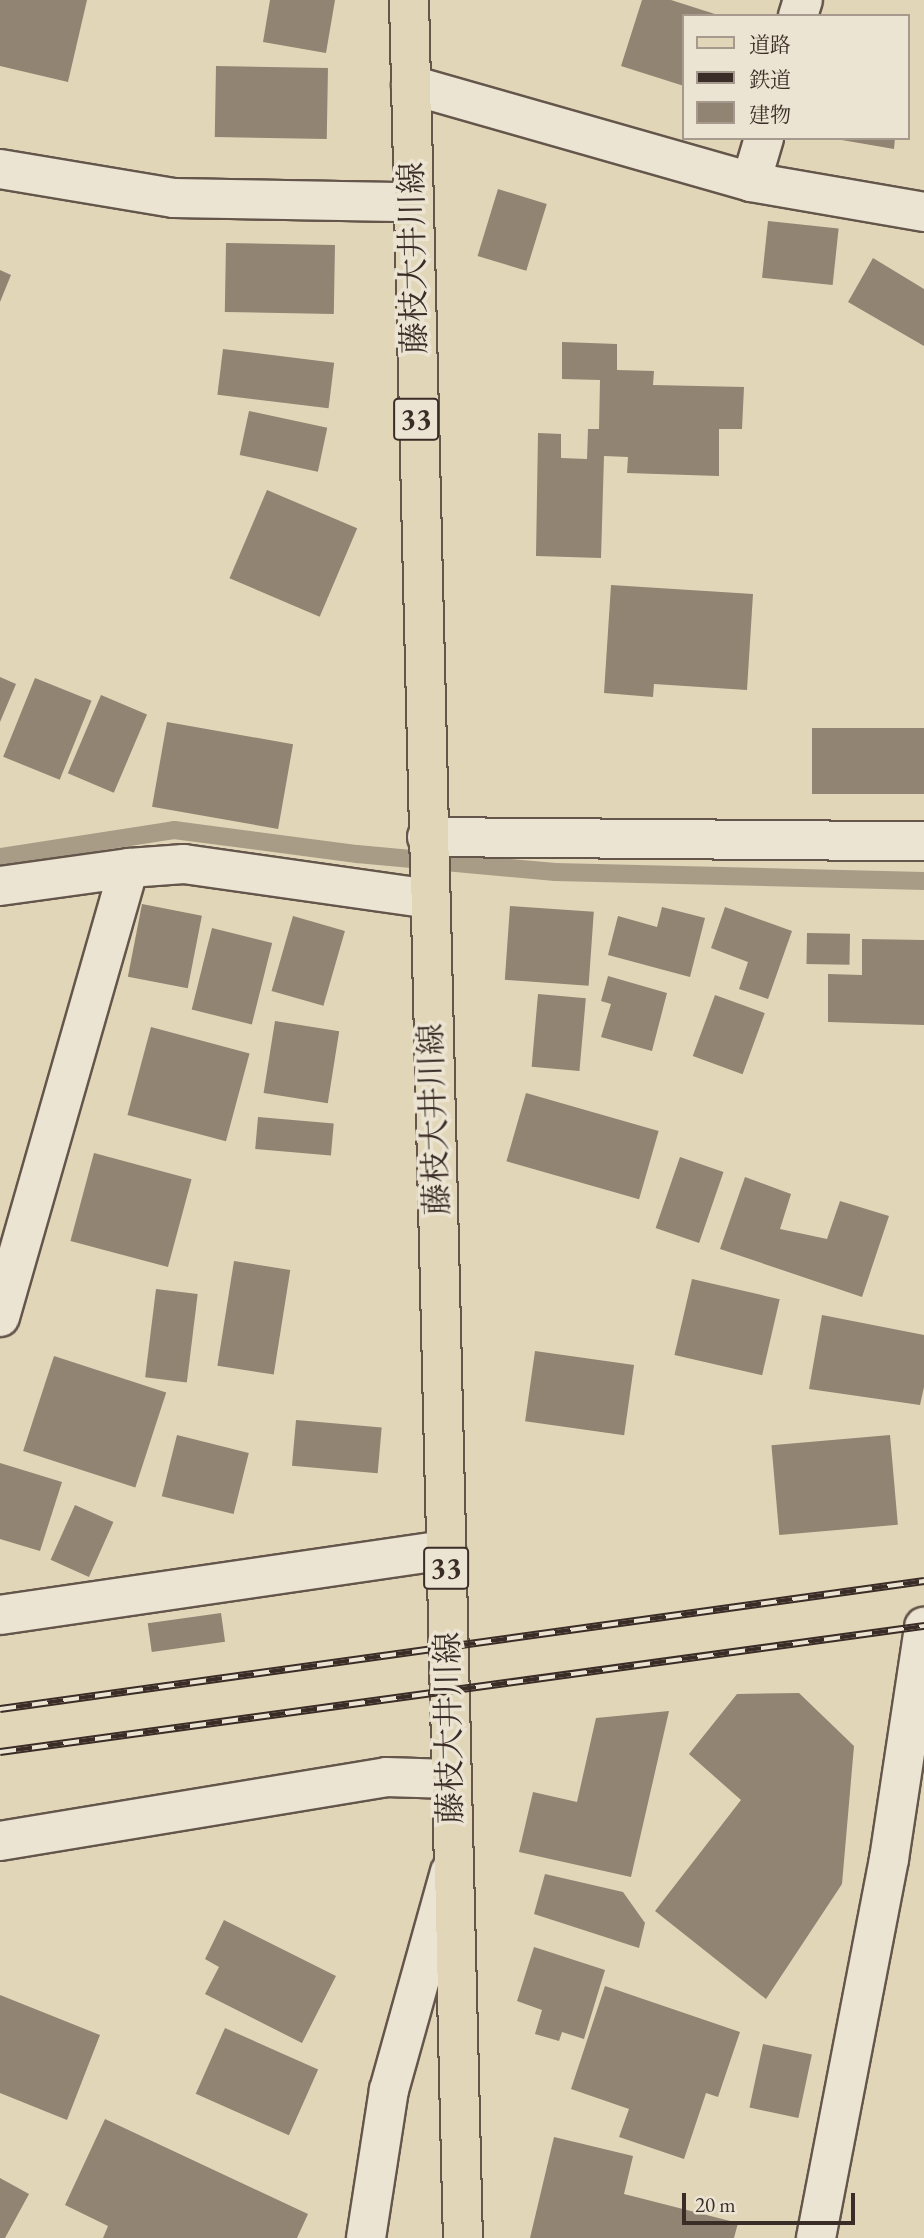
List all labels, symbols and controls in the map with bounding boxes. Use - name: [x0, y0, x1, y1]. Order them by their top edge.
- legend: [682, 14, 910, 140]
- text: 道路: [749, 31, 791, 58]
- text: 鉄道: [749, 66, 791, 93]
- text: 建物: [749, 101, 791, 128]
- street label: 藤枝大井川線: [392, 162, 434, 354]
- road number: 33: [392, 392, 440, 446]
- street label: 藤枝大井川線: [411, 1022, 457, 1216]
- road number: 33: [422, 1542, 471, 1594]
- street label: 藤枝大井川線: [428, 1632, 470, 1824]
- scale bar: [686, 2178, 859, 2222]
- text: 20 m: [695, 2191, 736, 2218]

